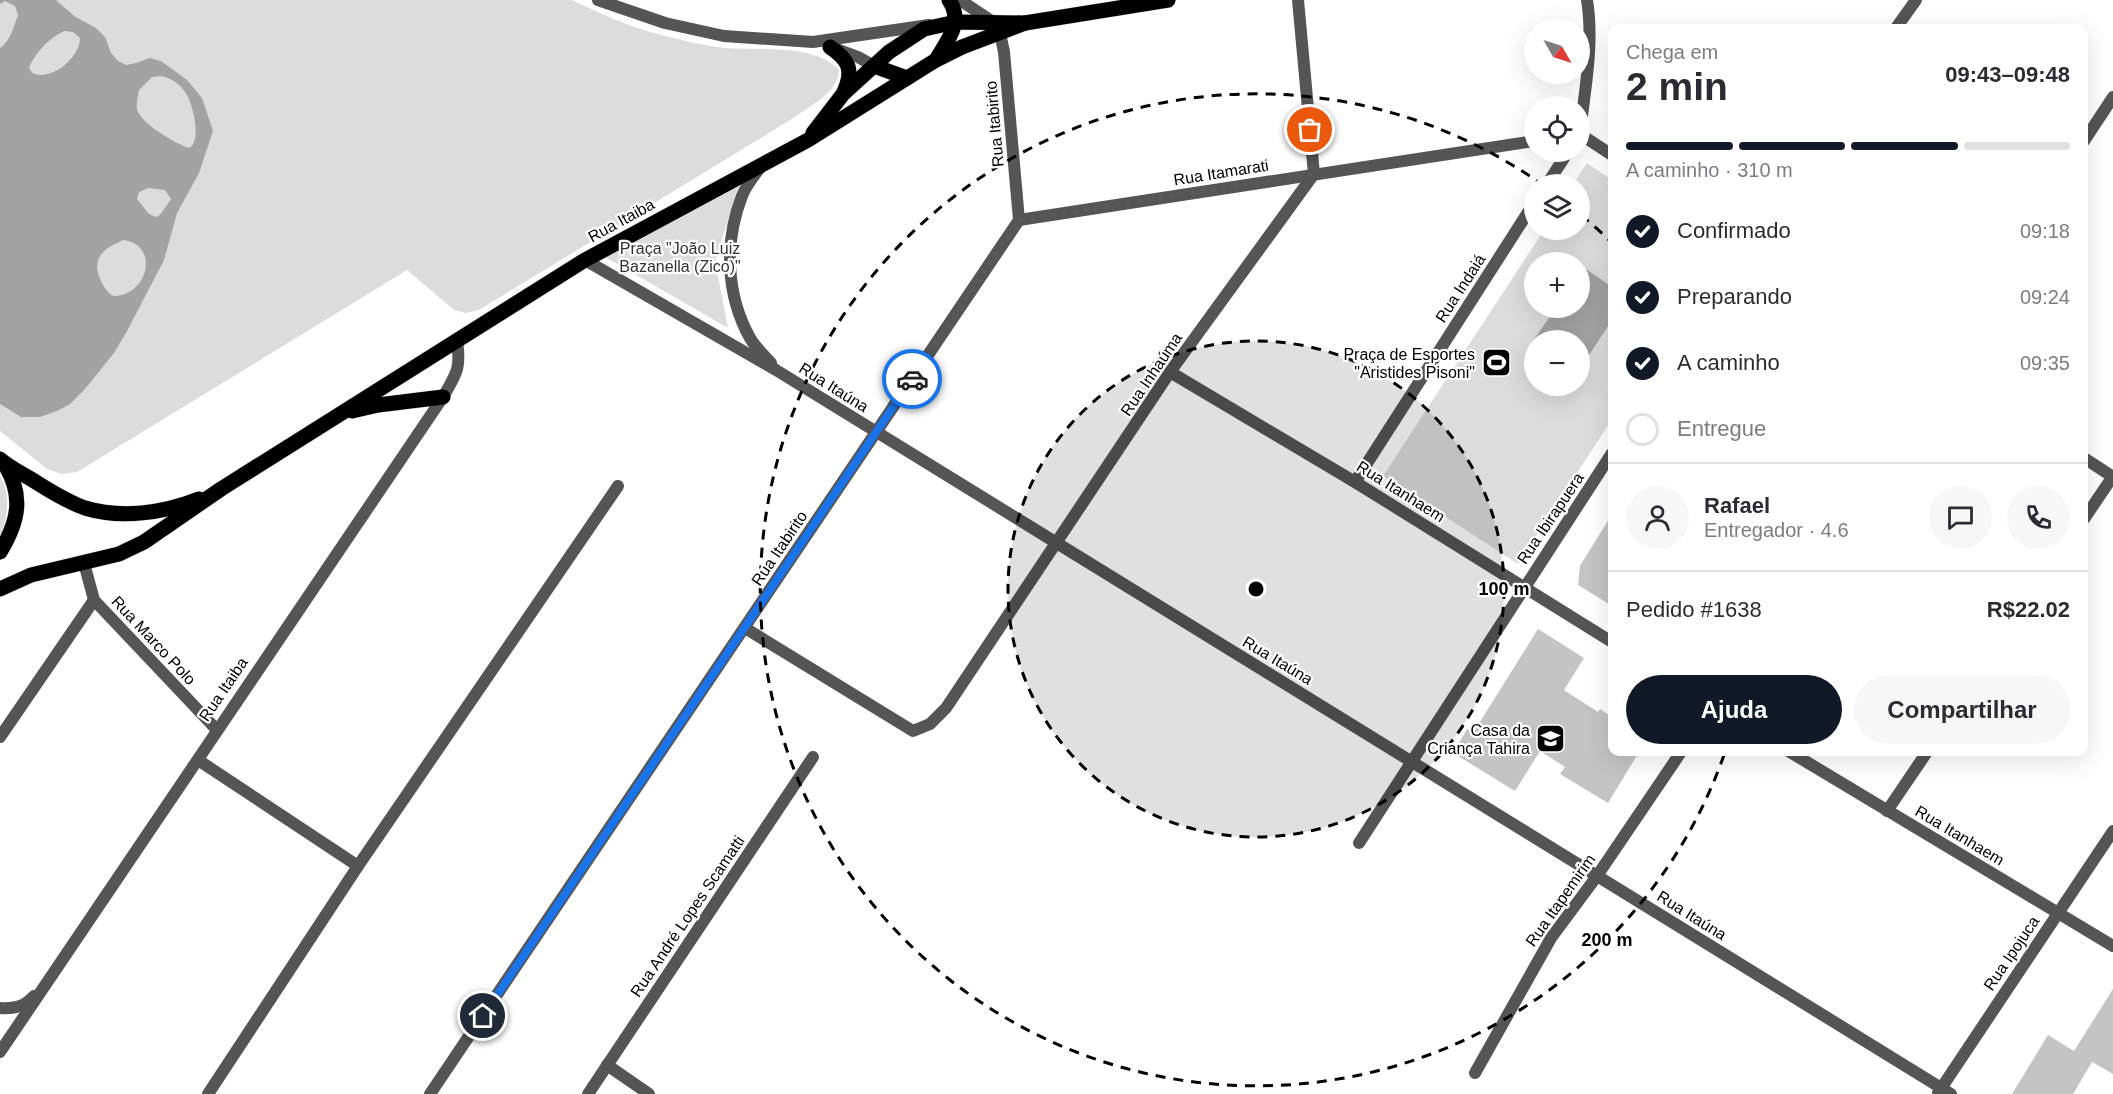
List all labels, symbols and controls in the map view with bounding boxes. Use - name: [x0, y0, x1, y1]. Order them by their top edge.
- north arrow: [1524, 18, 1590, 84]
- map controls: [1524, 18, 1590, 396]
- text: Chega em: [1626, 41, 1718, 63]
- text: 09:43–09:48: [1945, 62, 2070, 87]
- text: 2 min: [1626, 65, 1728, 108]
- street label: Rua Itabirito: [982, 80, 1007, 168]
- button: locate: [1524, 96, 1590, 162]
- pin: [1284, 104, 1335, 155]
- icon: bag: [1293, 113, 1326, 146]
- street label: Rua Itamarati: [1172, 157, 1270, 188]
- text: A caminho · 310 m: [1626, 159, 1793, 181]
- button: layers: [1524, 174, 1590, 240]
- street label: Rua Itaiba: [585, 195, 657, 246]
- icon: check: [1626, 215, 1659, 248]
- text: Confirmado: [1677, 218, 1791, 243]
- text: 09:18: [2020, 220, 2070, 242]
- park label: Praça "João Luiz Bazanella (Zico)": [619, 240, 741, 275]
- street label: Rua Indaiá: [1432, 251, 1489, 325]
- button: +: [1524, 252, 1590, 318]
- icon: check: [1626, 281, 1659, 314]
- text: Preparando: [1677, 284, 1792, 309]
- text: 09:24: [2020, 286, 2070, 308]
- street label: Rua Inhaúma: [1118, 330, 1185, 419]
- button: −: [1524, 330, 1590, 396]
- place label: Praça de Esportes "Aristides Pisoni": [1343, 346, 1475, 381]
- sports icon: Praça de Esportes "Aristides Pisoni": [1480, 347, 1512, 379]
- icon: check: [1626, 347, 1659, 380]
- courier: [882, 349, 942, 409]
- text: A caminho: [1677, 350, 1780, 375]
- text: 09:35: [2020, 352, 2070, 374]
- street label: Rua Itaúna: [796, 359, 872, 415]
- icon: car: [896, 363, 929, 396]
- text: Entregue: [1677, 416, 1766, 441]
- street label: Rua Itanhaem: [1354, 458, 1448, 525]
- street label: Rua Ibirapuera: [1514, 470, 1587, 567]
- button: person: [1626, 486, 1689, 549]
- button: chat: [1929, 486, 1992, 549]
- button: phone: [2007, 486, 2070, 549]
- text: Rafael: [1704, 493, 1770, 518]
- street label: Rua Itabirito: [748, 508, 811, 589]
- text: Entregador · 4.6: [1704, 519, 1849, 541]
- centre of rings: [1246, 579, 1266, 599]
- text: 100 m: [1478, 579, 1530, 599]
- street label: Rua Marco Polo: [108, 593, 199, 688]
- text: Pedido #1638: [1626, 597, 1762, 622]
- text: R$22.02: [1987, 597, 2070, 622]
- street label: Rua Itaúna: [1240, 633, 1316, 688]
- street label: Rua Itaiba: [196, 654, 251, 724]
- button: Ajuda: [1626, 675, 1842, 744]
- button: Compartilhar: [1854, 675, 2070, 744]
- place label: Casa da Criança Tahira: [1427, 722, 1530, 757]
- school or university icon: Casa da Criança Tahira: [1535, 723, 1567, 755]
- street label: Rua Itanhaem: [1912, 802, 2007, 869]
- street label: Rua André Lopes Scamatti: [627, 833, 748, 1000]
- street label: Rua Itapemirim: [1522, 851, 1598, 950]
- street label: Rua Itaúna: [1654, 887, 1730, 943]
- street label: Rua Ipojuca: [1980, 913, 2042, 993]
- text: 200 m: [1581, 930, 1633, 950]
- pin: [457, 990, 508, 1041]
- icon: home: [466, 999, 499, 1032]

